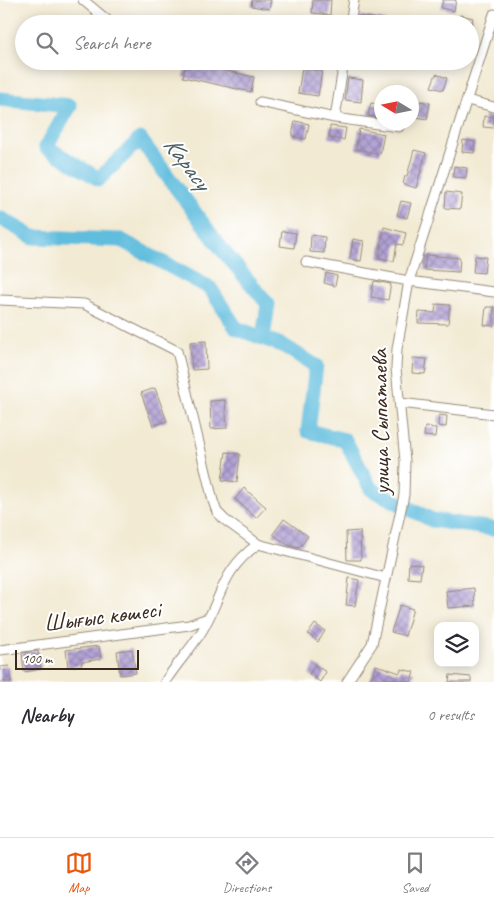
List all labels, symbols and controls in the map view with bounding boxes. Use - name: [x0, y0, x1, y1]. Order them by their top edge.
- search box: [15, 15, 479, 70]
- icon: search: [33, 29, 61, 57]
- text: Search here: [73, 31, 150, 55]
- north arrow: [374, 85, 419, 130]
- water label: Карасу: [156, 130, 220, 200]
- street label: улица Сыпатаева: [364, 347, 396, 497]
- street label: Шығыс көшесі: [42, 594, 165, 638]
- map controls: [434, 622, 479, 667]
- button: layers: [434, 622, 479, 667]
- scale bar: [15, 647, 139, 670]
- text: 100 m: [22, 650, 52, 667]
- text: Nearby: [20, 702, 73, 728]
- text: 0 results: [427, 705, 474, 725]
- tab: Map: [65, 849, 93, 896]
- tab: Directions: [223, 849, 271, 896]
- tab: Saved: [401, 849, 429, 896]

